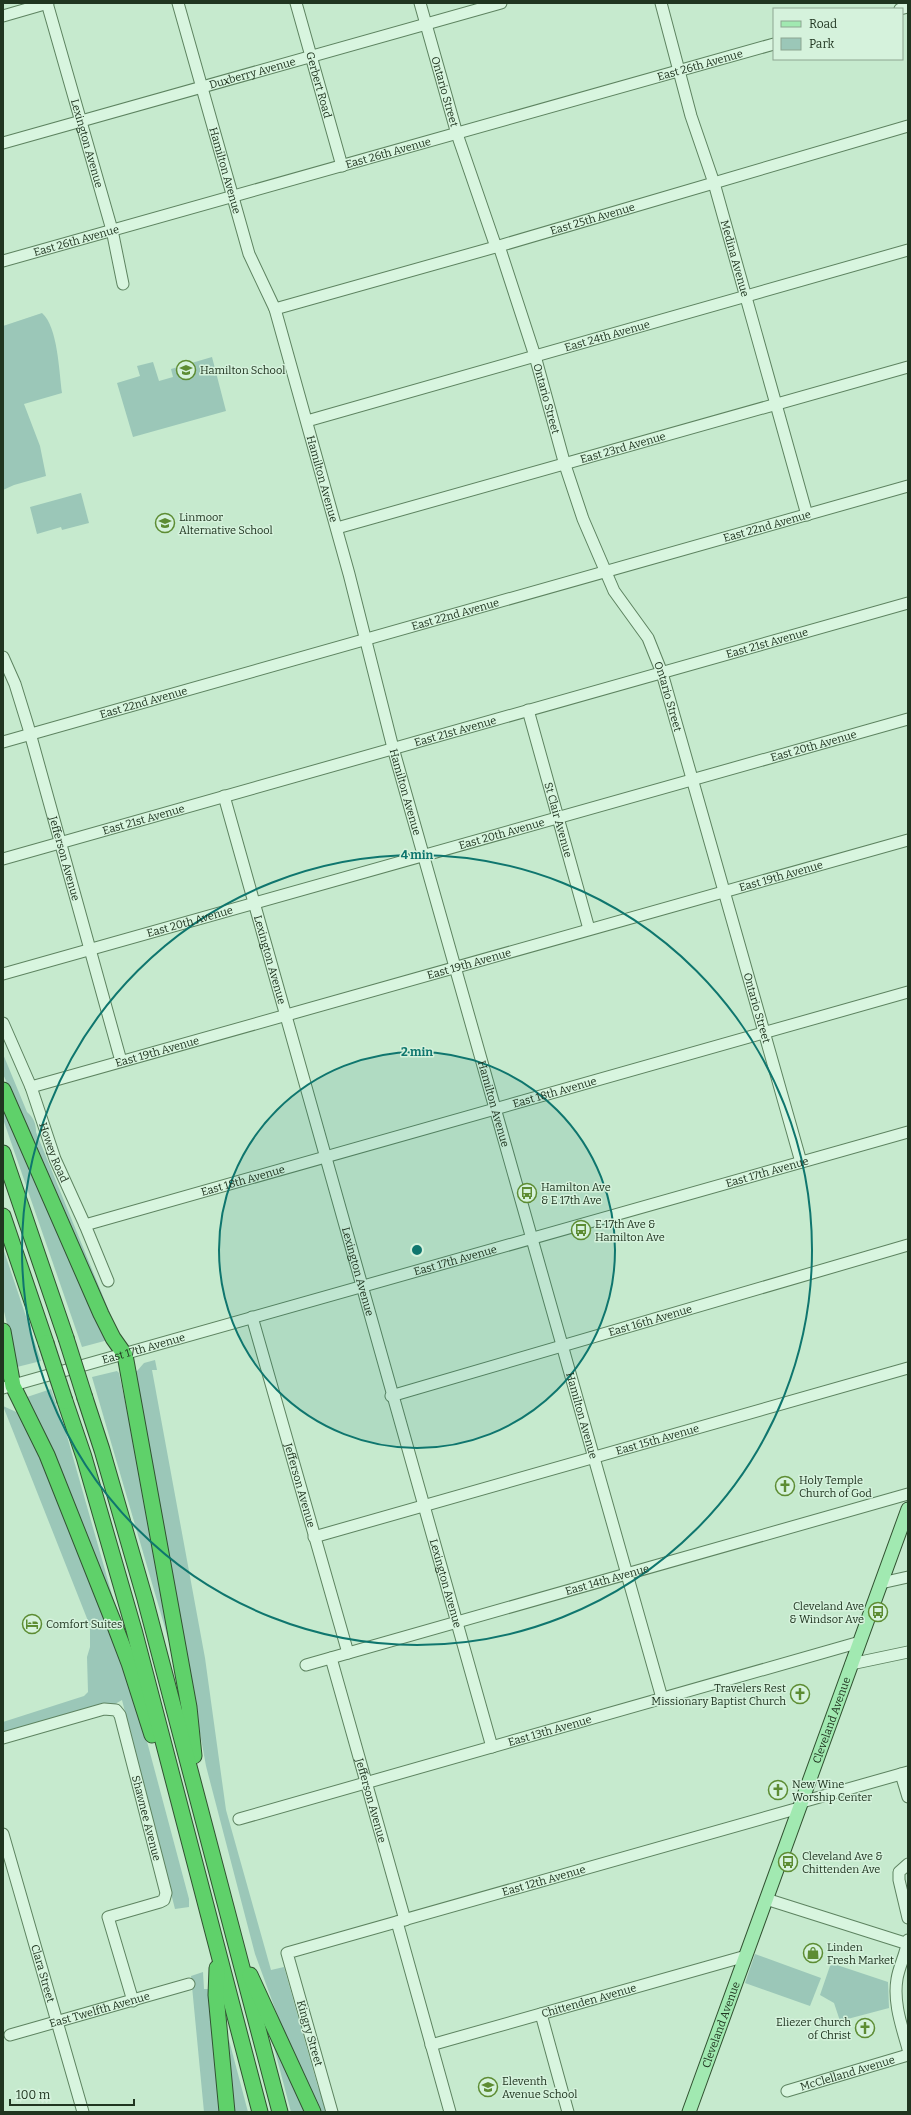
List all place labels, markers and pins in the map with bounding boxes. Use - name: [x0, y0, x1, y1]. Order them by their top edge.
- school or university icon: Hamilton School: [175, 359, 197, 381]
- place label: Hamilton School: [200, 364, 285, 377]
- place label: Linmoor Alternative School: [179, 511, 273, 537]
- school or university icon: Linmoor Alternative School: [154, 512, 176, 534]
- place label: Hamilton Ave & E 17th Ave: [541, 1181, 611, 1207]
- bus stop icon: Hamilton Ave & E 17th Ave: [516, 1182, 538, 1204]
- place label: E 17th Ave & Hamilton Ave: [595, 1218, 665, 1244]
- bus stop icon: E 17th Ave & Hamilton Ave: [570, 1219, 592, 1241]
- centre of rings: [410, 1243, 424, 1257]
- place label: Holy Temple Church of God: [799, 1474, 872, 1500]
- church icon: Holy Temple Church of God: [774, 1475, 796, 1497]
- place label: Cleveland Ave & Windsor Ave: [789, 1600, 864, 1626]
- bus stop icon: Cleveland Ave & Windsor Ave: [867, 1601, 889, 1623]
- hotel icon: Comfort Suites: [21, 1613, 43, 1635]
- place label: Comfort Suites: [46, 1618, 122, 1631]
- place label: Travelers Rest Missionary Baptist Church: [651, 1682, 786, 1708]
- church icon: Travelers Rest Missionary Baptist Church: [789, 1683, 811, 1705]
- place label: New Wine Worship Center: [792, 1778, 872, 1804]
- church icon: New Wine Worship Center: [767, 1779, 789, 1801]
- place label: Cleveland Ave & Chittenden Ave: [802, 1850, 883, 1876]
- bus stop icon: Cleveland Ave & Chittenden Ave: [777, 1851, 799, 1873]
- place label: Linden Fresh Market: [827, 1941, 894, 1967]
- shop icon: Linden Fresh Market: [802, 1942, 824, 1964]
- place label: Eliezer Church of Christ: [776, 2016, 851, 2042]
- church icon: Eliezer Church of Christ: [854, 2017, 876, 2039]
- place label: Eleventh Avenue School: [502, 2075, 577, 2101]
- school or university icon: Eleventh Avenue School: [477, 2076, 499, 2098]

